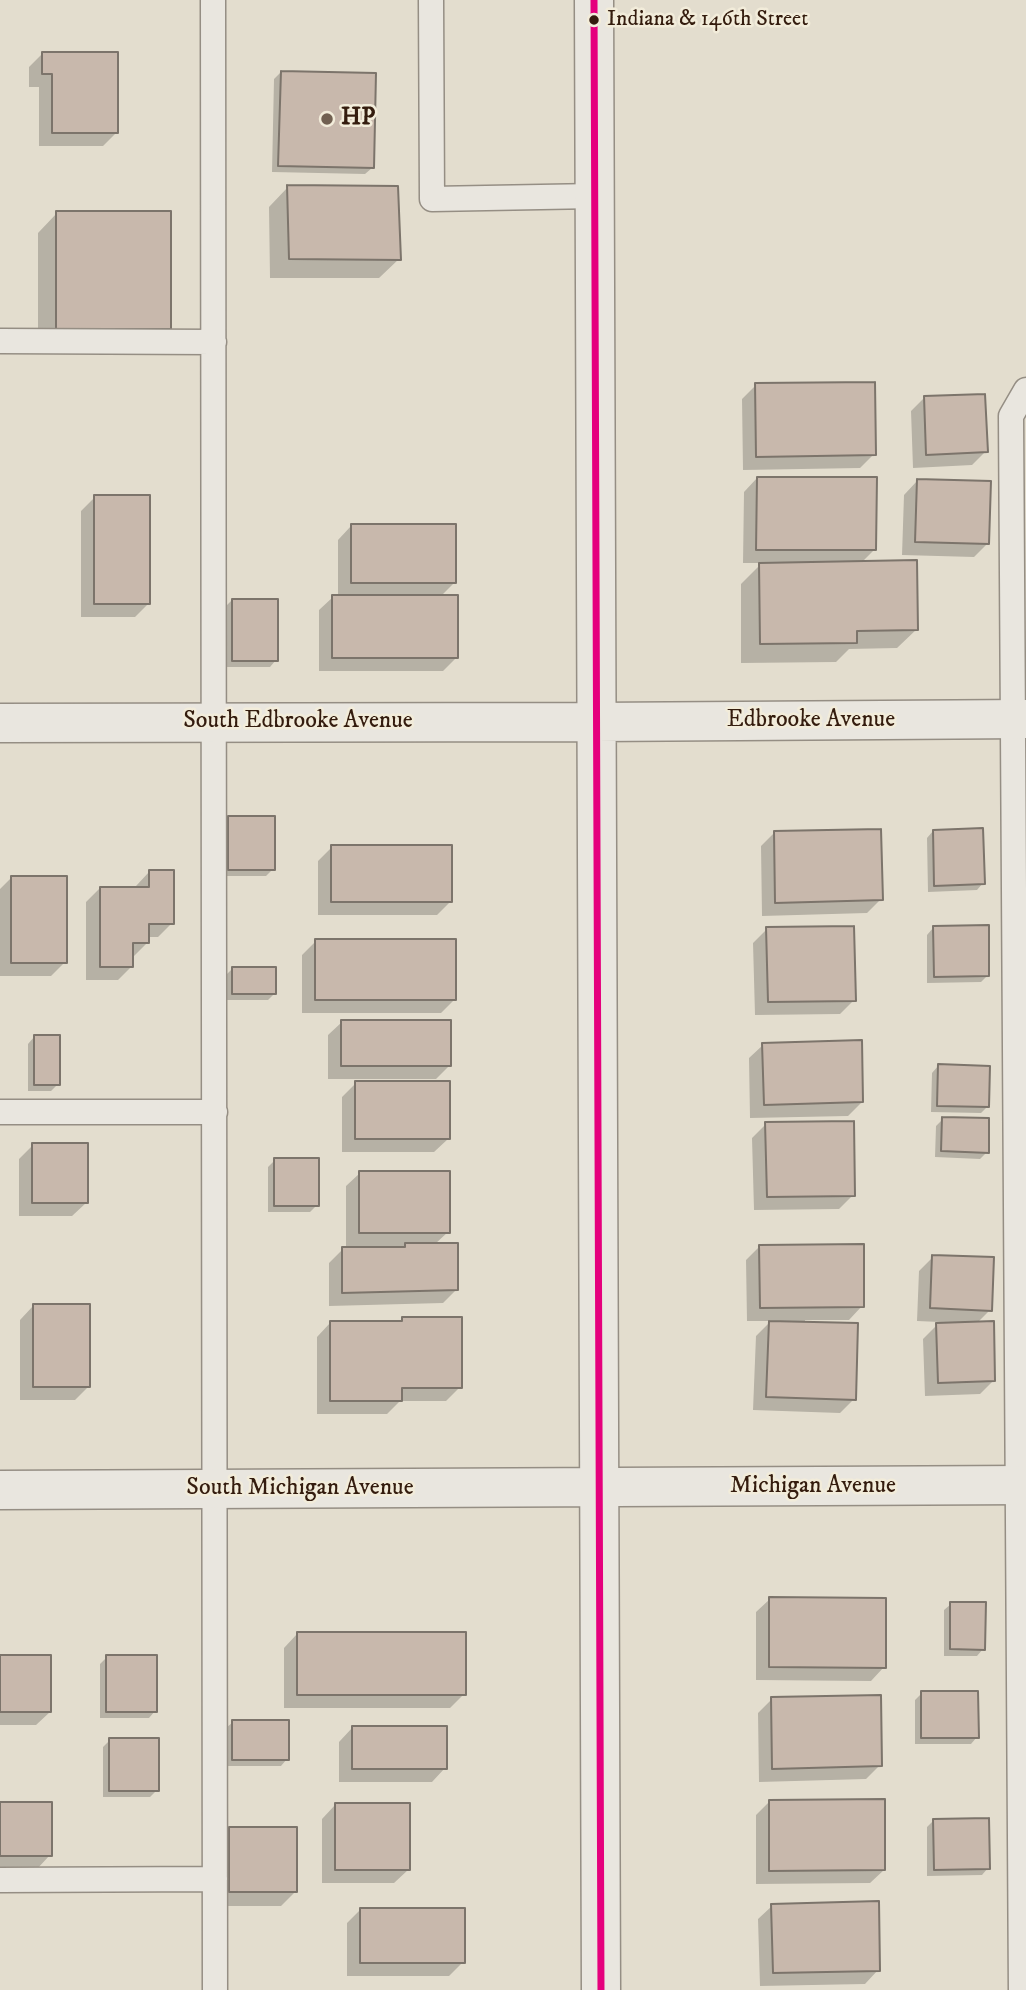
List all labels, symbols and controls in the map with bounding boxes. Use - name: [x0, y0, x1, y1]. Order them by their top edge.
- place label: Indiana & 146th Street: [607, 7, 808, 33]
- marker: Indiana & 146th Street: [587, 13, 601, 27]
- place label: HP: [341, 105, 375, 133]
- marker: HP: [319, 111, 335, 127]
- street label: Edbrooke Avenue: [727, 707, 895, 735]
- street label: South Edbrooke Avenue: [183, 708, 413, 736]
- street label: Michigan Avenue: [730, 1473, 896, 1501]
- street label: South Michigan Avenue: [186, 1475, 414, 1503]

